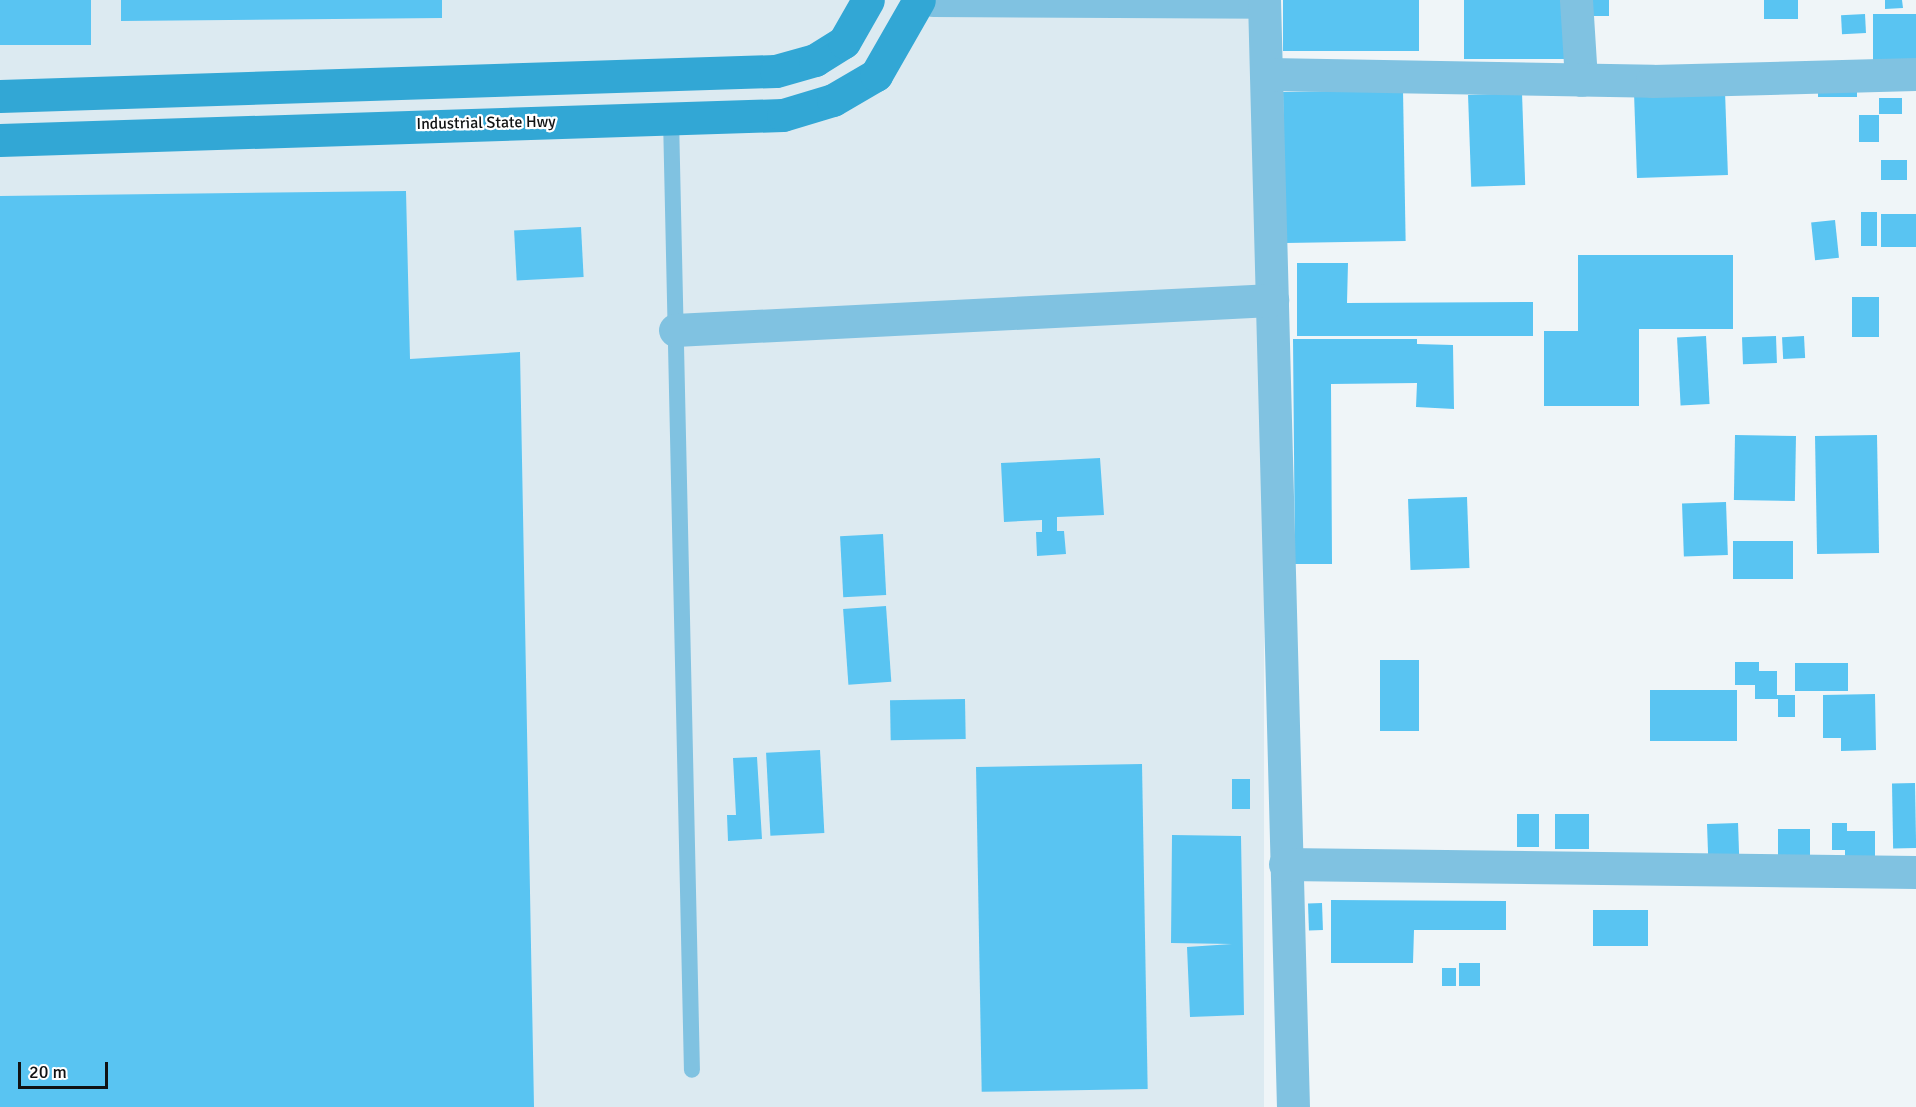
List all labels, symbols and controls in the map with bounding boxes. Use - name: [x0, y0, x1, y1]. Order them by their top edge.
- street label: Industrial State Hwy: [416, 112, 556, 134]
- scale bar: [21, 1050, 111, 1088]
- text: 20 m: [29, 1061, 67, 1083]

